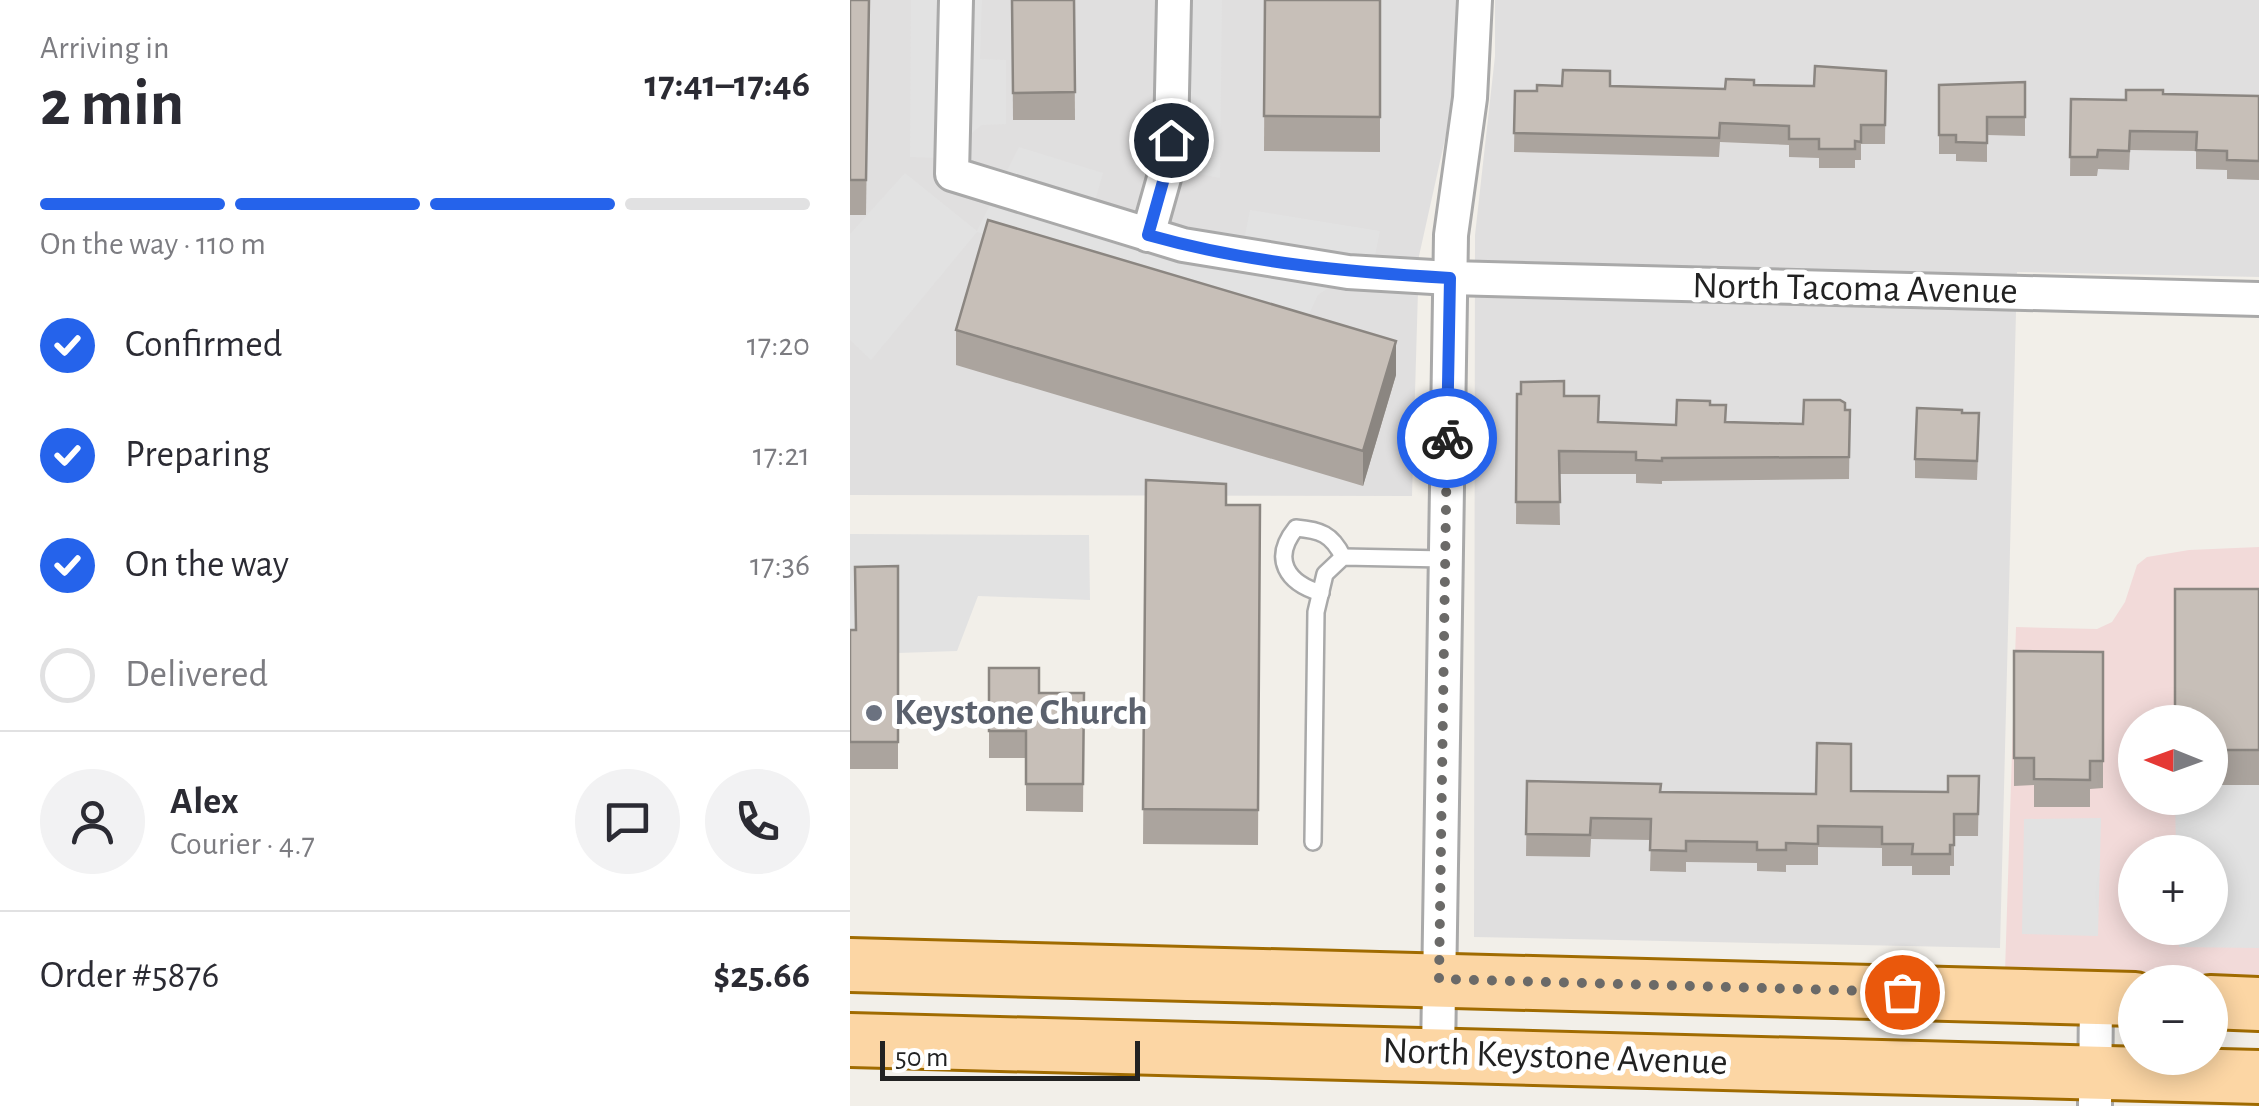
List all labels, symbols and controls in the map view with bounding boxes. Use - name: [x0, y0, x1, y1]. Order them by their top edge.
- text: Arriving in: [40, 32, 169, 64]
- text: 17:41–17:46: [645, 66, 810, 104]
- text: 2 min: [40, 72, 184, 137]
- pin: [1129, 98, 1214, 183]
- icon: home: [1144, 113, 1199, 168]
- text: On the way · 110 m: [40, 228, 266, 260]
- street label: North Tacoma Avenue: [1692, 267, 2018, 311]
- icon: check: [40, 318, 95, 373]
- text: Confirmed: [125, 326, 282, 364]
- text: 17:20: [747, 329, 810, 361]
- courier: [1397, 388, 1497, 488]
- icon: bike: [1420, 411, 1475, 466]
- icon: check: [40, 428, 95, 483]
- text: Preparing: [125, 436, 270, 474]
- text: 17:21: [753, 439, 810, 471]
- icon: check: [40, 538, 95, 593]
- text: On the way: [125, 546, 289, 584]
- text: 17:36: [750, 549, 810, 581]
- text: Delivered: [125, 656, 268, 694]
- place label: Keystone Church: [894, 694, 1147, 732]
- marker: Keystone Church: [863, 702, 885, 724]
- north arrow: [2118, 705, 2228, 815]
- map controls: [2118, 705, 2228, 1075]
- button: person: [40, 769, 145, 874]
- button: chat: [575, 769, 680, 874]
- button: phone: [705, 769, 810, 874]
- text: Alex: [170, 783, 239, 821]
- text: Courier · 4.7: [170, 828, 315, 860]
- button: +: [2118, 835, 2228, 945]
- pin: [1860, 950, 1945, 1035]
- text: Order #5876: [40, 957, 219, 995]
- text: $25.66: [713, 957, 810, 995]
- icon: bag: [1875, 965, 1930, 1020]
- button: −: [2118, 965, 2228, 1075]
- street label: North Keystone Avenue: [1382, 1032, 1728, 1082]
- scale bar: [880, 1036, 1140, 1080]
- text: 50 m: [895, 1044, 949, 1072]

